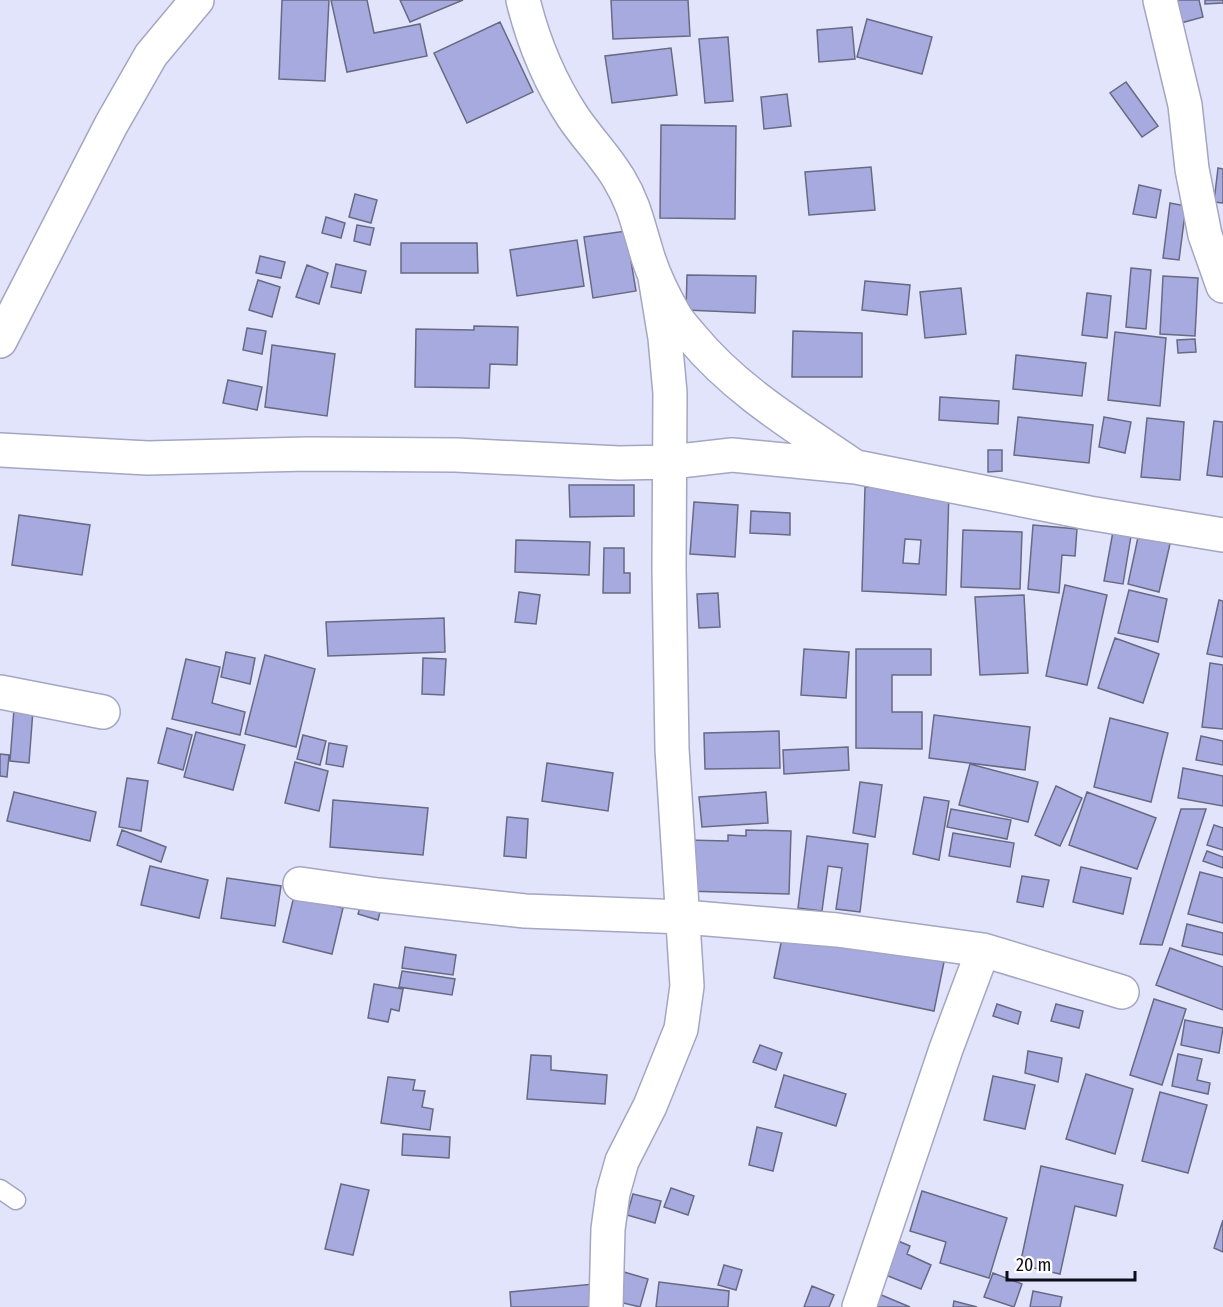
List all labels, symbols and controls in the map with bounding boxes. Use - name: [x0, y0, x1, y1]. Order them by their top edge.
- scale bar: [1007, 1244, 1134, 1282]
- text: 20 m: [1016, 1254, 1051, 1276]

